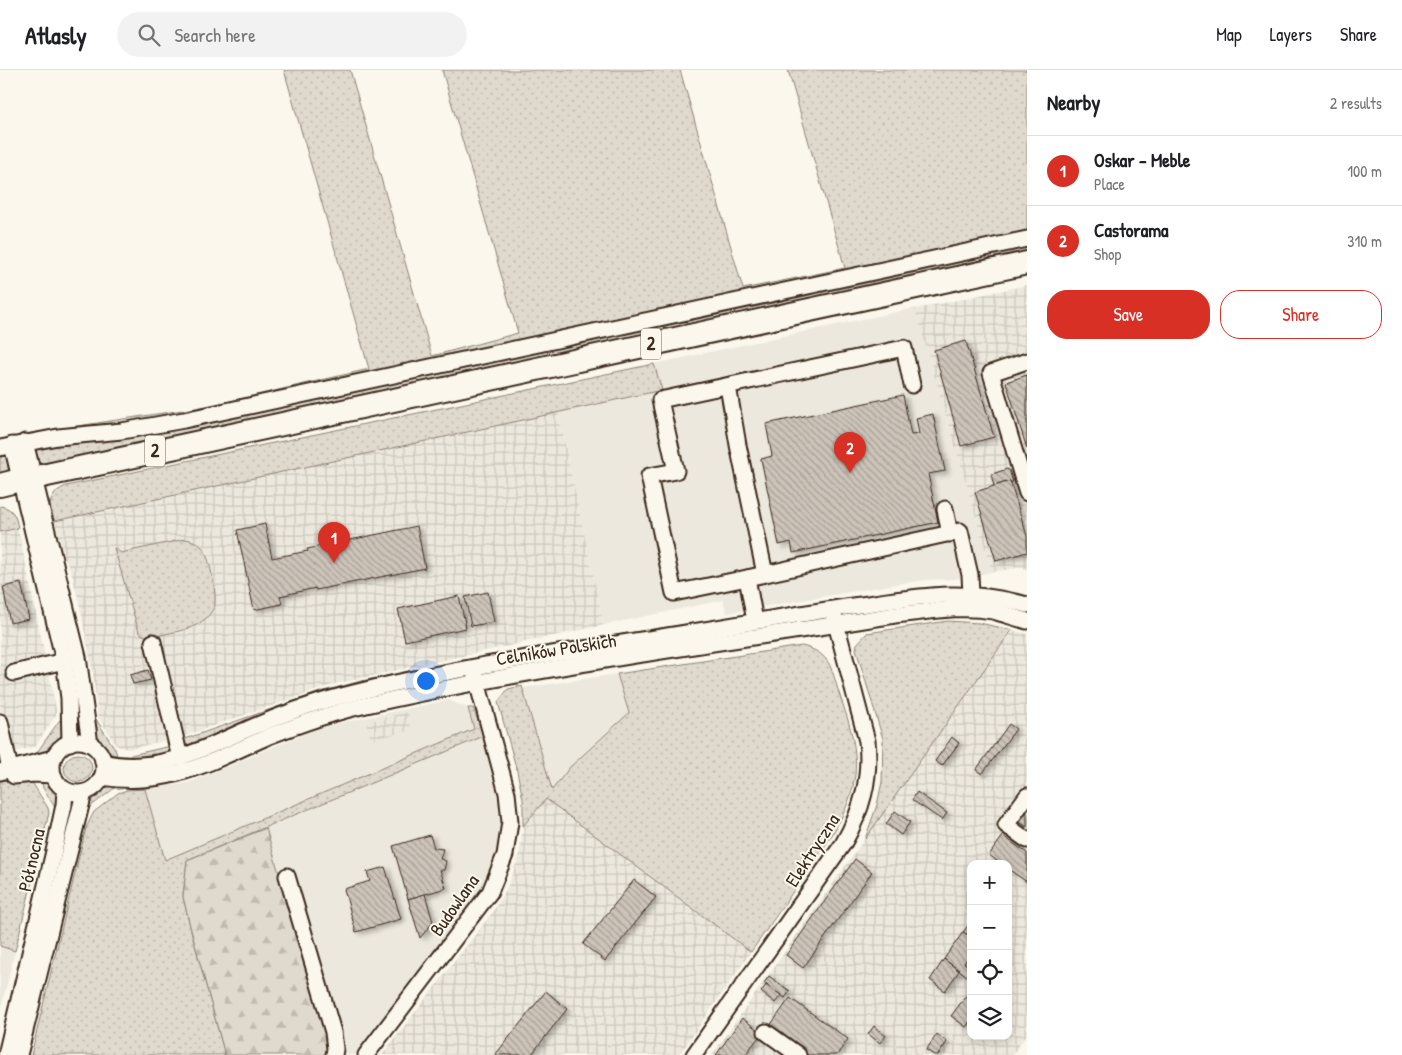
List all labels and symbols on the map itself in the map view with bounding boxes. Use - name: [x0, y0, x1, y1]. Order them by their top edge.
- road number: 2: [641, 328, 661, 360]
- pin: 2: [834, 432, 866, 473]
- road number: 2: [145, 436, 165, 466]
- pin: 1: [318, 522, 350, 563]
- street label: Celników Polskich: [494, 627, 618, 671]
- your location: [413, 668, 439, 694]
- street label: Elektryczna: [779, 808, 846, 892]
- street label: Północna: [11, 826, 51, 894]
- street label: Budowlana: [423, 869, 485, 941]

